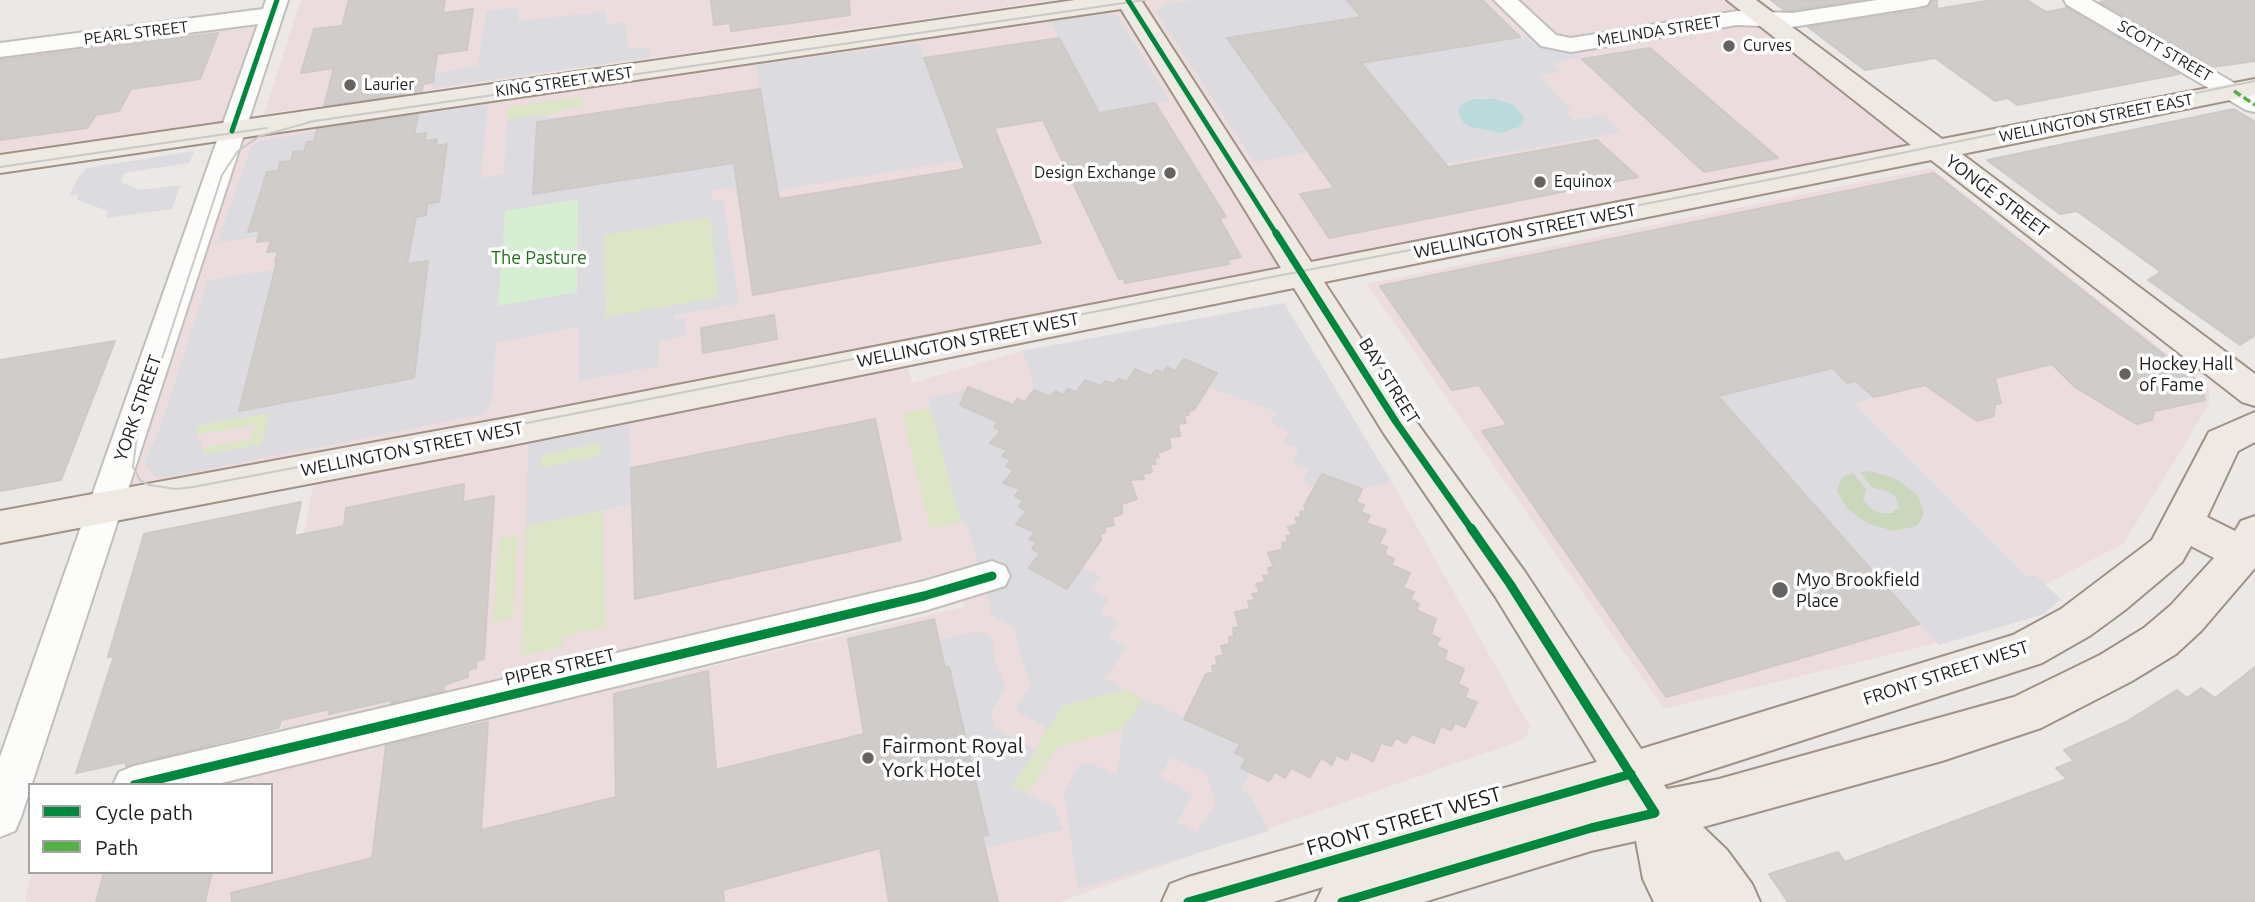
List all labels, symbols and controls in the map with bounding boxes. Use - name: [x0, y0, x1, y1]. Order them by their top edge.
- street label: MELINDA STREET: [1595, 12, 1723, 50]
- street label: SCOTT STREET: [2114, 16, 2216, 86]
- street label: PEARL STREET: [83, 17, 189, 49]
- place label: Curves: [1743, 36, 1792, 56]
- marker: Curves: [1721, 38, 1737, 54]
- street label: KING STREET WEST: [494, 63, 634, 101]
- place label: Laurier: [364, 75, 414, 95]
- marker: Laurier: [342, 77, 358, 93]
- street label: WELLINGTON STREET EAST: [1997, 90, 2195, 146]
- street label: YONGE STREET: [1941, 150, 2053, 242]
- place label: Design Exchange: [1034, 163, 1156, 183]
- marker: Design Exchange: [1162, 165, 1178, 181]
- place label: Equinox: [1554, 172, 1612, 192]
- marker: Equinox: [1532, 174, 1548, 190]
- street label: WELLINGTON STREET WEST: [1412, 199, 1638, 263]
- park label: The Pasture: [491, 247, 587, 269]
- street label: WELLINGTON STREET WEST: [855, 308, 1081, 372]
- street label: BAY STREET: [1354, 334, 1424, 428]
- street label: YORK STREET: [110, 352, 166, 464]
- place label: Hockey Hall of Fame: [2139, 353, 2233, 396]
- marker: Hockey Hall of Fame: [2117, 366, 2133, 382]
- street label: WELLINGTON STREET WEST: [299, 417, 525, 481]
- place label: Myo Brookfield Place: [1796, 569, 1920, 612]
- marker: Myo Brookfield Place: [1770, 580, 1790, 600]
- street label: FRONT STREET WEST: [1861, 636, 2031, 710]
- street label: PIPER STREET: [503, 644, 617, 690]
- place label: Fairmont Royal York Hotel: [882, 733, 1023, 783]
- marker: Fairmont Royal York Hotel: [860, 750, 876, 766]
- street label: FRONT STREET WEST: [1304, 781, 1504, 861]
- legend: [28, 783, 273, 874]
- text: Cycle path: [95, 800, 193, 824]
- text: Path: [95, 835, 138, 859]

